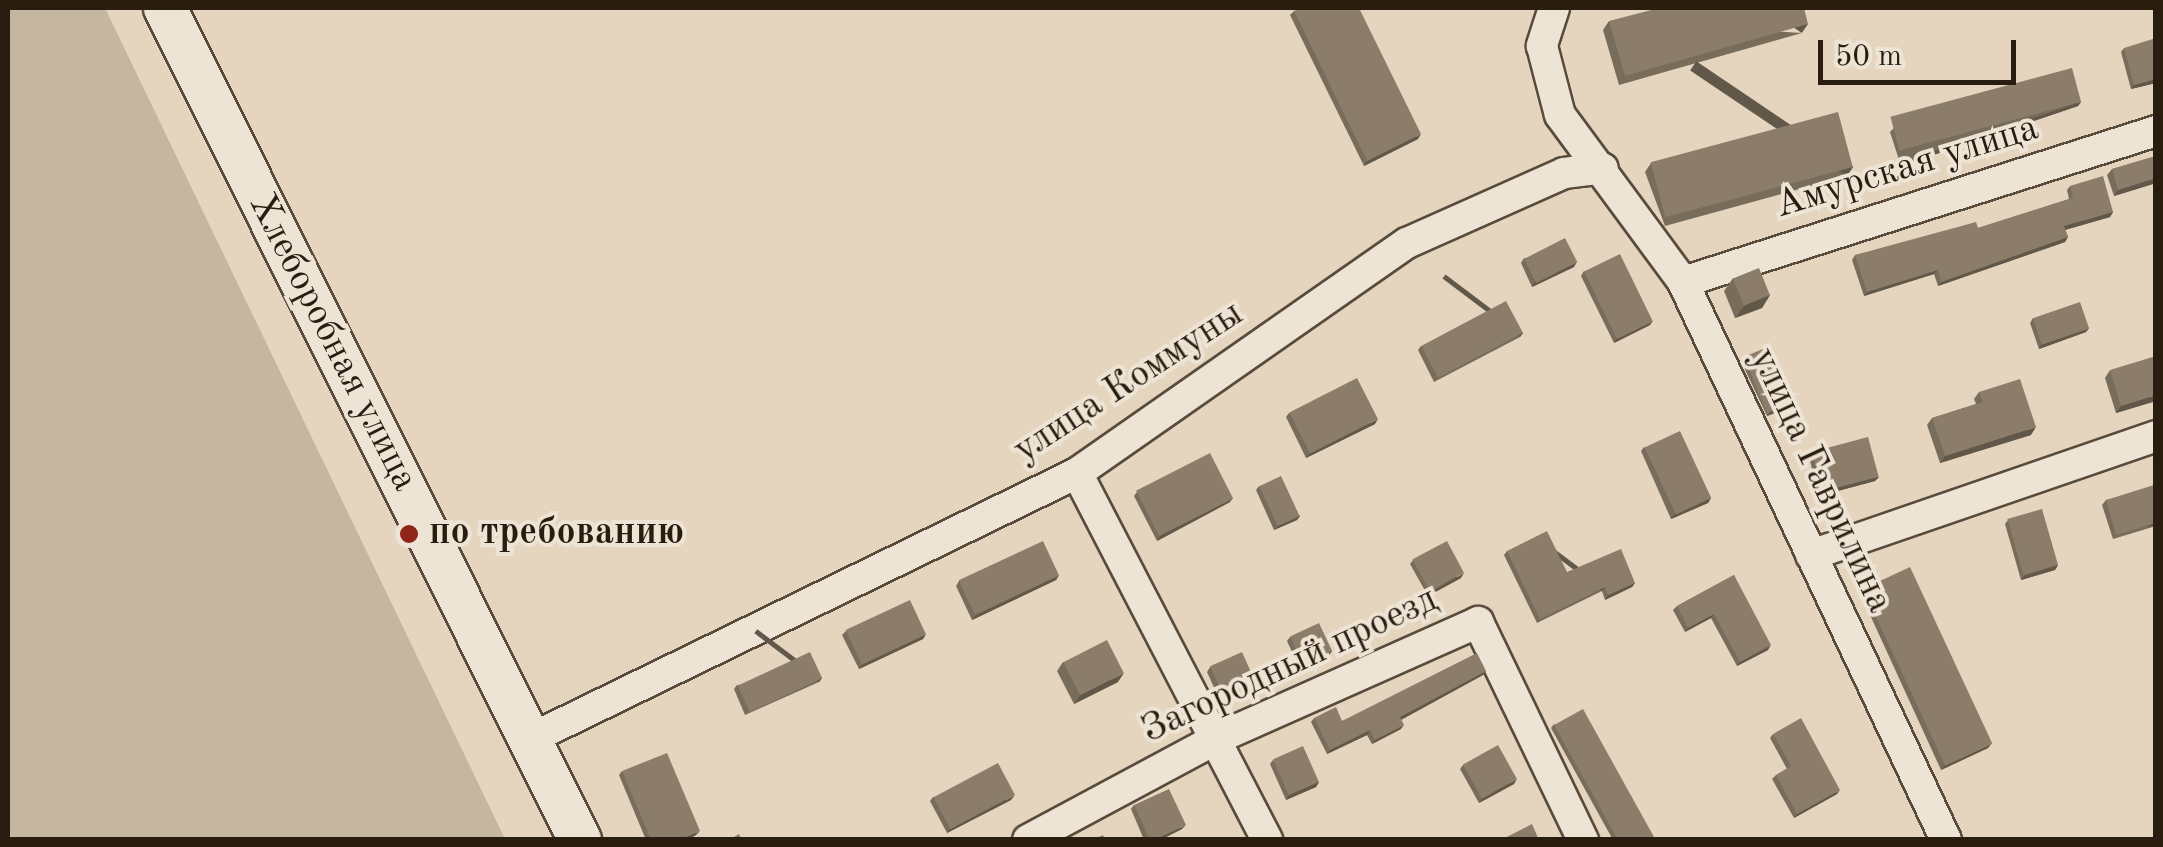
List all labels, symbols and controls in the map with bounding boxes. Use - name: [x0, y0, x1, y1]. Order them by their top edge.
- scale bar: [1823, 20, 2020, 82]
- text: 50 m: [1835, 42, 1902, 72]
- street label: Амурская улица: [1770, 106, 2044, 230]
- street label: Хлеборобная улица: [237, 187, 427, 499]
- street label: улица Коммуны: [1006, 292, 1252, 474]
- street label: улица Гаврилина: [1739, 341, 1901, 621]
- place label: по требованию: [429, 511, 684, 557]
- marker: по требованию: [398, 523, 420, 545]
- street label: Загородный проезд: [1135, 578, 1445, 754]

